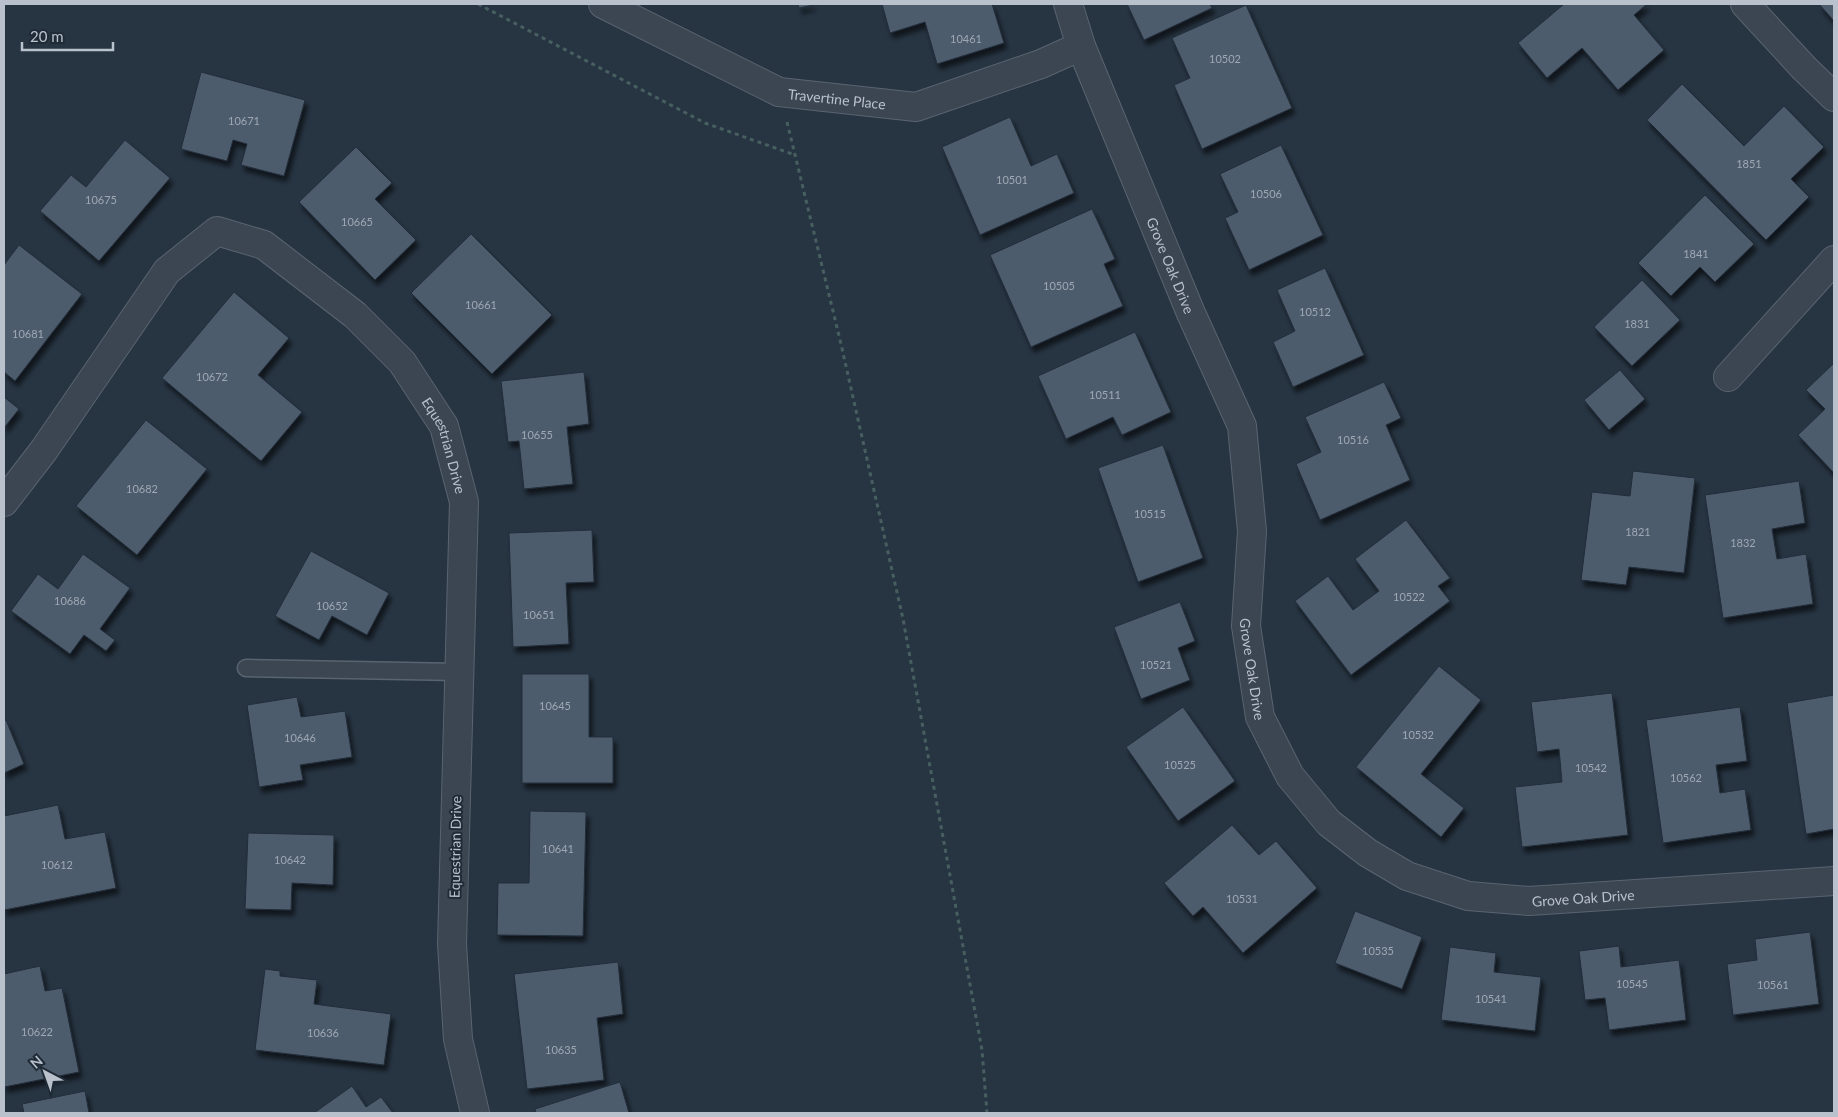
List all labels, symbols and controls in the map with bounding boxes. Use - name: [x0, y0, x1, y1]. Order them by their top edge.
- scale bar: [22, 20, 114, 52]
- text: 20 m: [30, 27, 64, 45]
- house number: 10461: [950, 32, 982, 45]
- house number: 10502: [1209, 52, 1241, 65]
- street label: Travertine Place: [787, 85, 887, 112]
- house number: 10671: [228, 114, 260, 127]
- house number: 1851: [1736, 157, 1762, 170]
- house number: 10501: [996, 173, 1028, 186]
- house number: 10506: [1250, 187, 1282, 200]
- house number: 10675: [85, 193, 117, 206]
- street label: Grove Oak Drive: [1144, 214, 1199, 316]
- house number: 10665: [341, 215, 373, 228]
- house number: 1841: [1683, 247, 1709, 260]
- house number: 10505: [1043, 279, 1075, 292]
- house number: 10661: [465, 298, 497, 311]
- house number: 10512: [1299, 305, 1331, 318]
- house number: 1831: [1624, 317, 1650, 330]
- house number: 10681: [12, 327, 44, 340]
- house number: 10672: [196, 370, 228, 383]
- house number: 10511: [1089, 388, 1121, 401]
- street label: Equestrian Drive: [419, 394, 470, 495]
- house number: 10655: [521, 428, 553, 441]
- house number: 10516: [1337, 433, 1369, 446]
- house number: 10682: [126, 482, 158, 495]
- house number: 10515: [1134, 507, 1166, 520]
- house number: 1821: [1625, 525, 1651, 538]
- house number: 1832: [1730, 536, 1756, 549]
- house number: 10522: [1393, 590, 1425, 603]
- house number: 10686: [54, 594, 86, 607]
- house number: 10652: [316, 599, 348, 612]
- house number: 10651: [523, 608, 555, 621]
- street label: Grove Oak Drive: [1237, 618, 1269, 721]
- house number: 10521: [1140, 658, 1172, 671]
- house number: 10645: [539, 699, 571, 712]
- house number: 10532: [1402, 728, 1434, 741]
- house number: 10646: [284, 731, 316, 744]
- house number: 10525: [1164, 758, 1196, 771]
- house number: 10542: [1575, 761, 1607, 774]
- house number: 10562: [1670, 771, 1702, 784]
- street label: Equestrian Drive: [446, 796, 464, 898]
- house number: 10641: [542, 842, 574, 855]
- house number: 10642: [274, 853, 306, 866]
- house number: 10612: [41, 858, 73, 871]
- street label: Grove Oak Drive: [1531, 886, 1635, 909]
- house number: 10531: [1226, 892, 1258, 905]
- house number: 10535: [1362, 944, 1394, 957]
- house number: 10545: [1616, 977, 1648, 990]
- house number: 10561: [1757, 978, 1789, 991]
- house number: 10541: [1475, 992, 1507, 1005]
- house number: 10622: [21, 1025, 53, 1038]
- house number: 10636: [307, 1026, 339, 1039]
- house number: 10635: [545, 1043, 577, 1056]
- north arrow: [20, 1047, 70, 1097]
- text: N: [26, 1052, 46, 1072]

